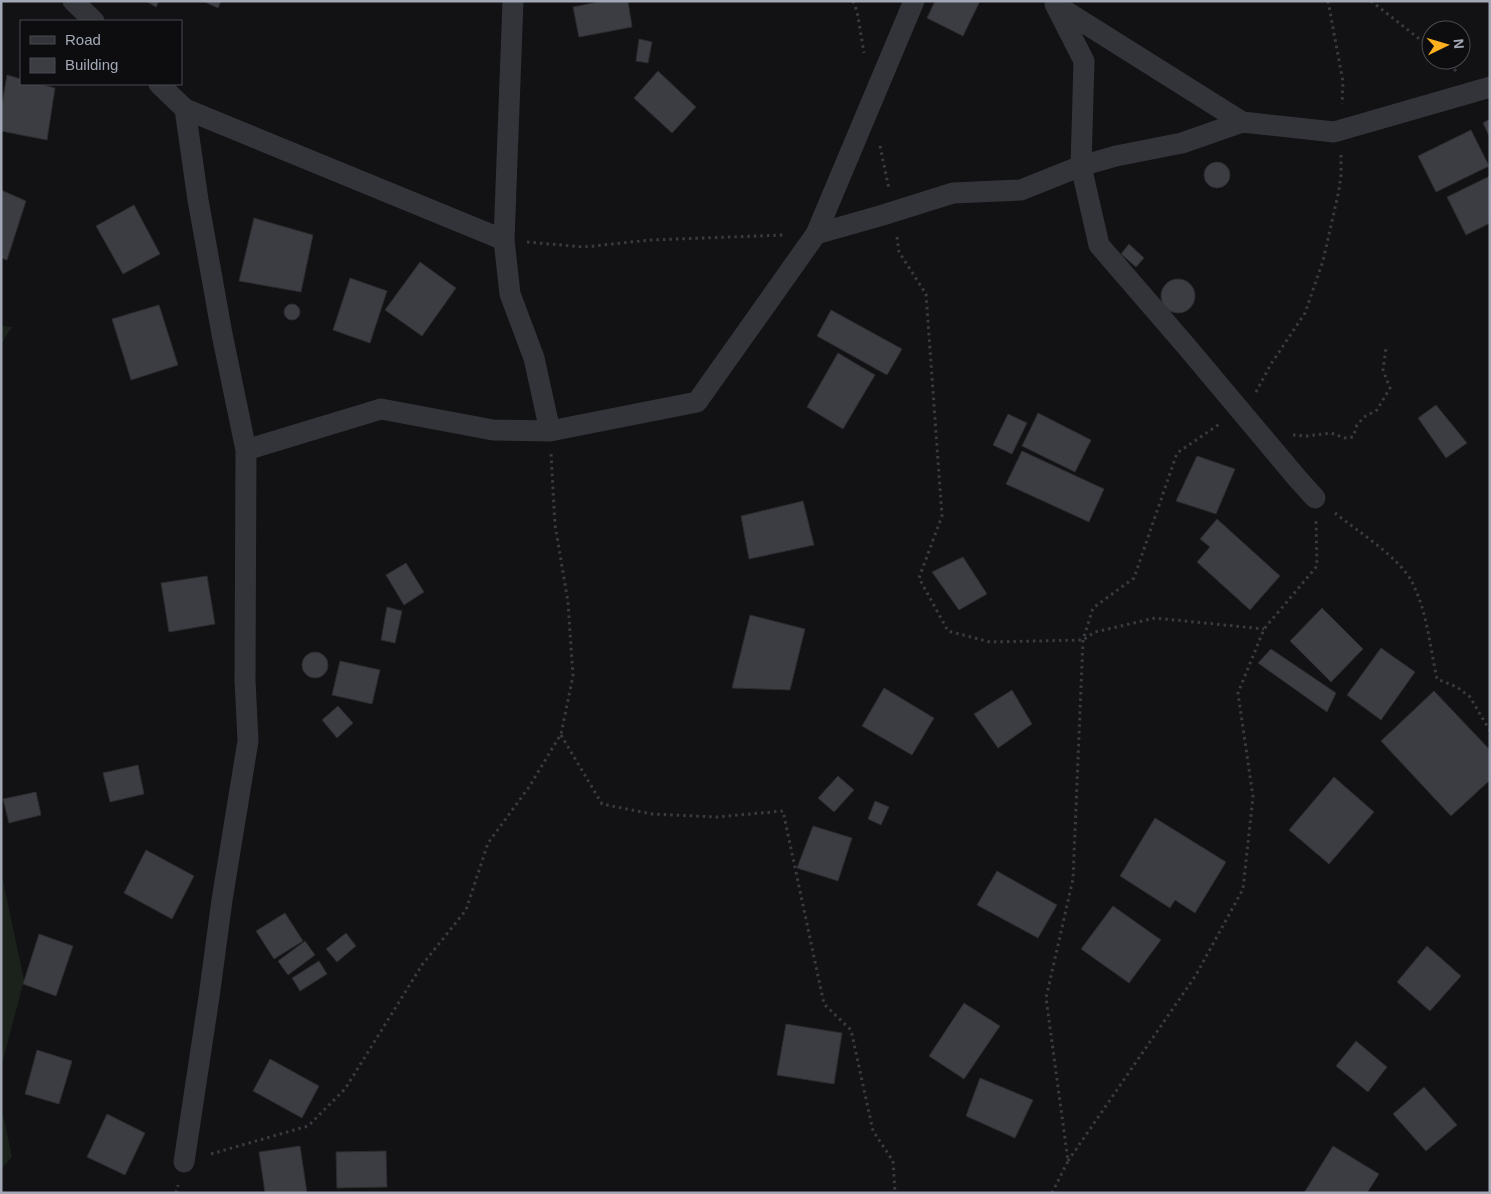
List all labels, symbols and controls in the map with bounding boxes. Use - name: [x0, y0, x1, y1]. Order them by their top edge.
- legend: [20, 20, 182, 85]
- north arrow: [1421, 20, 1471, 70]
- text: Road: [65, 31, 101, 48]
- text: N: [1451, 38, 1467, 50]
- text: Building: [65, 56, 118, 73]

